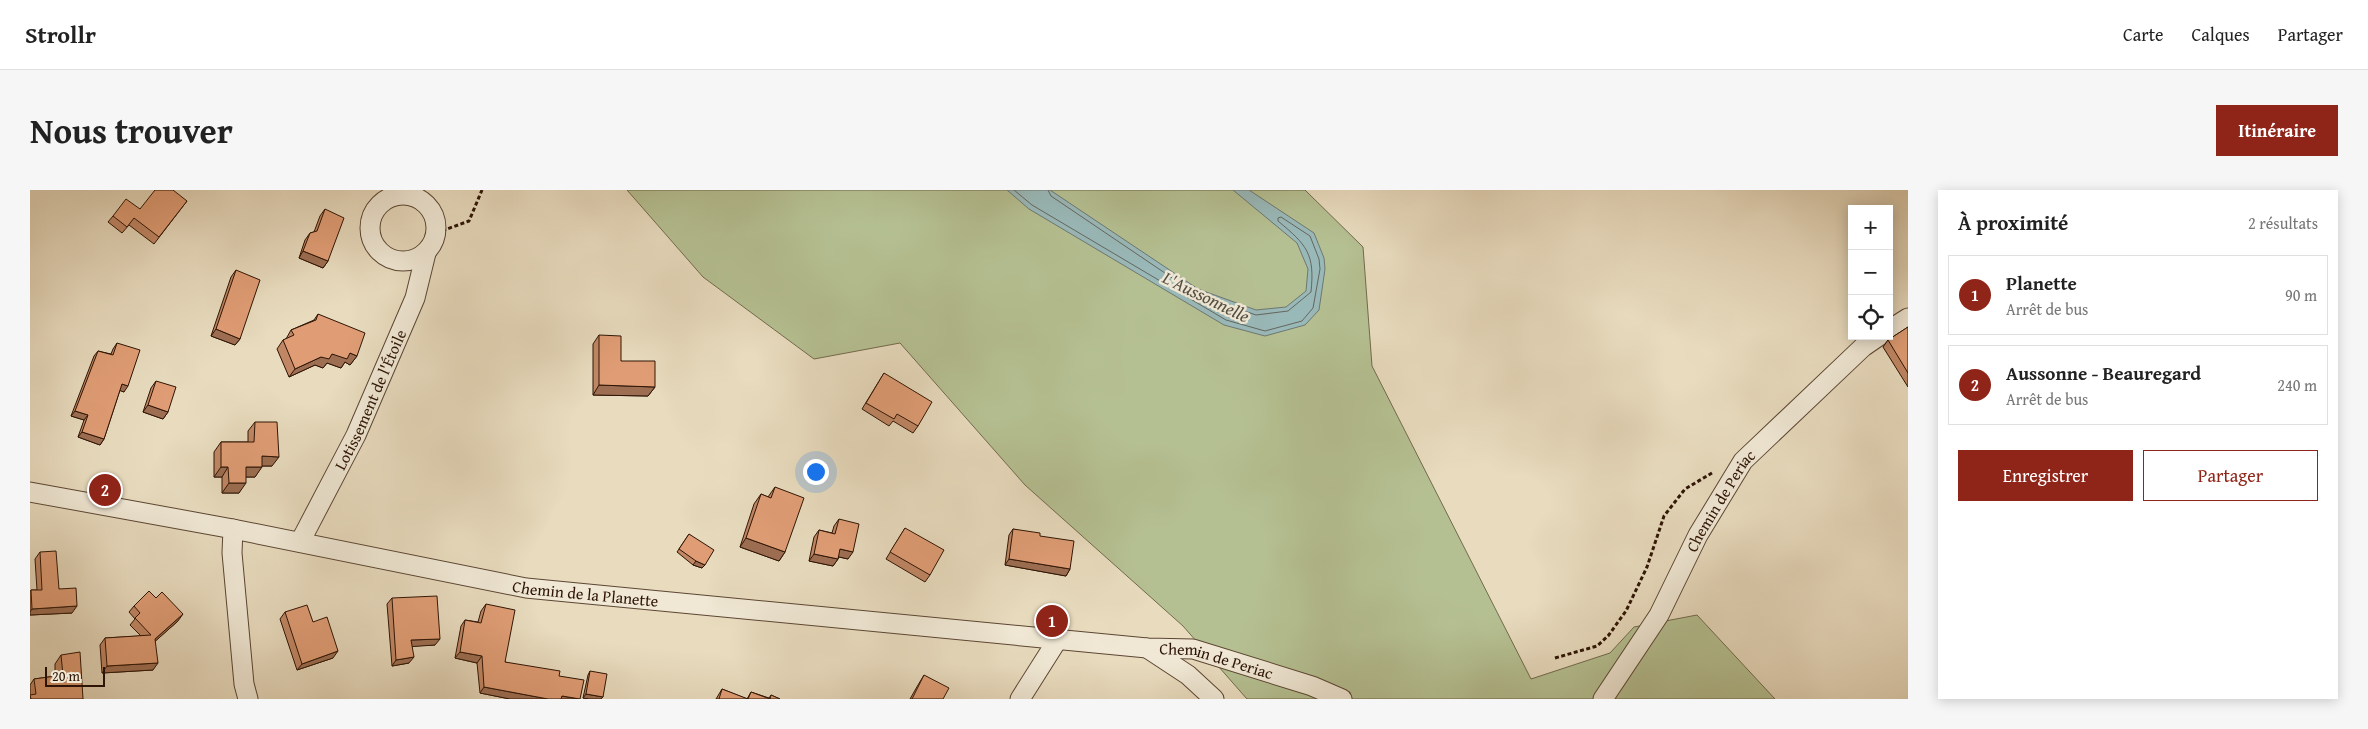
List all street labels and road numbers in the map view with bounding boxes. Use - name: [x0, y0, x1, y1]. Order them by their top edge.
- street label: Lotissement de l'Étoile: [328, 325, 412, 474]
- street label: Chemin de Periac: [1680, 443, 1761, 556]
- street label: Chemin de la Planette: [510, 574, 660, 613]
- street label: Chemin de Periac: [1159, 636, 1276, 685]

